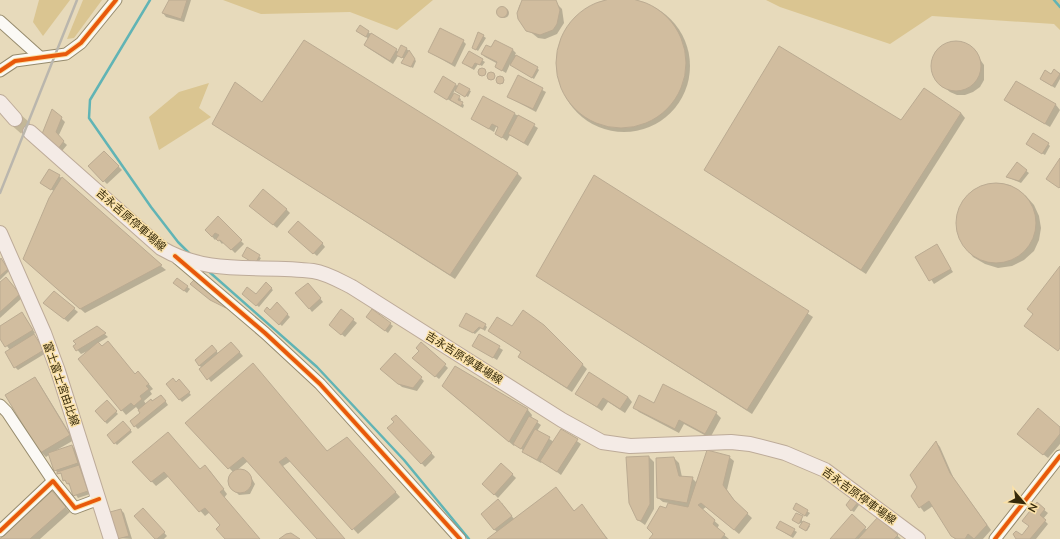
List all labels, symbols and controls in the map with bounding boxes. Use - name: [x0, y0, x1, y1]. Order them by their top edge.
- street label: 吉永吉原停車場線: [93, 185, 169, 255]
- street label: 吉永吉原停車場線: [423, 328, 505, 388]
- street label: 富士富士宮由比線: [40, 340, 82, 428]
- street label: 吉永吉原停車場線: [819, 464, 899, 528]
- north arrow: [1004, 483, 1044, 523]
- text: N: [1024, 500, 1041, 515]

